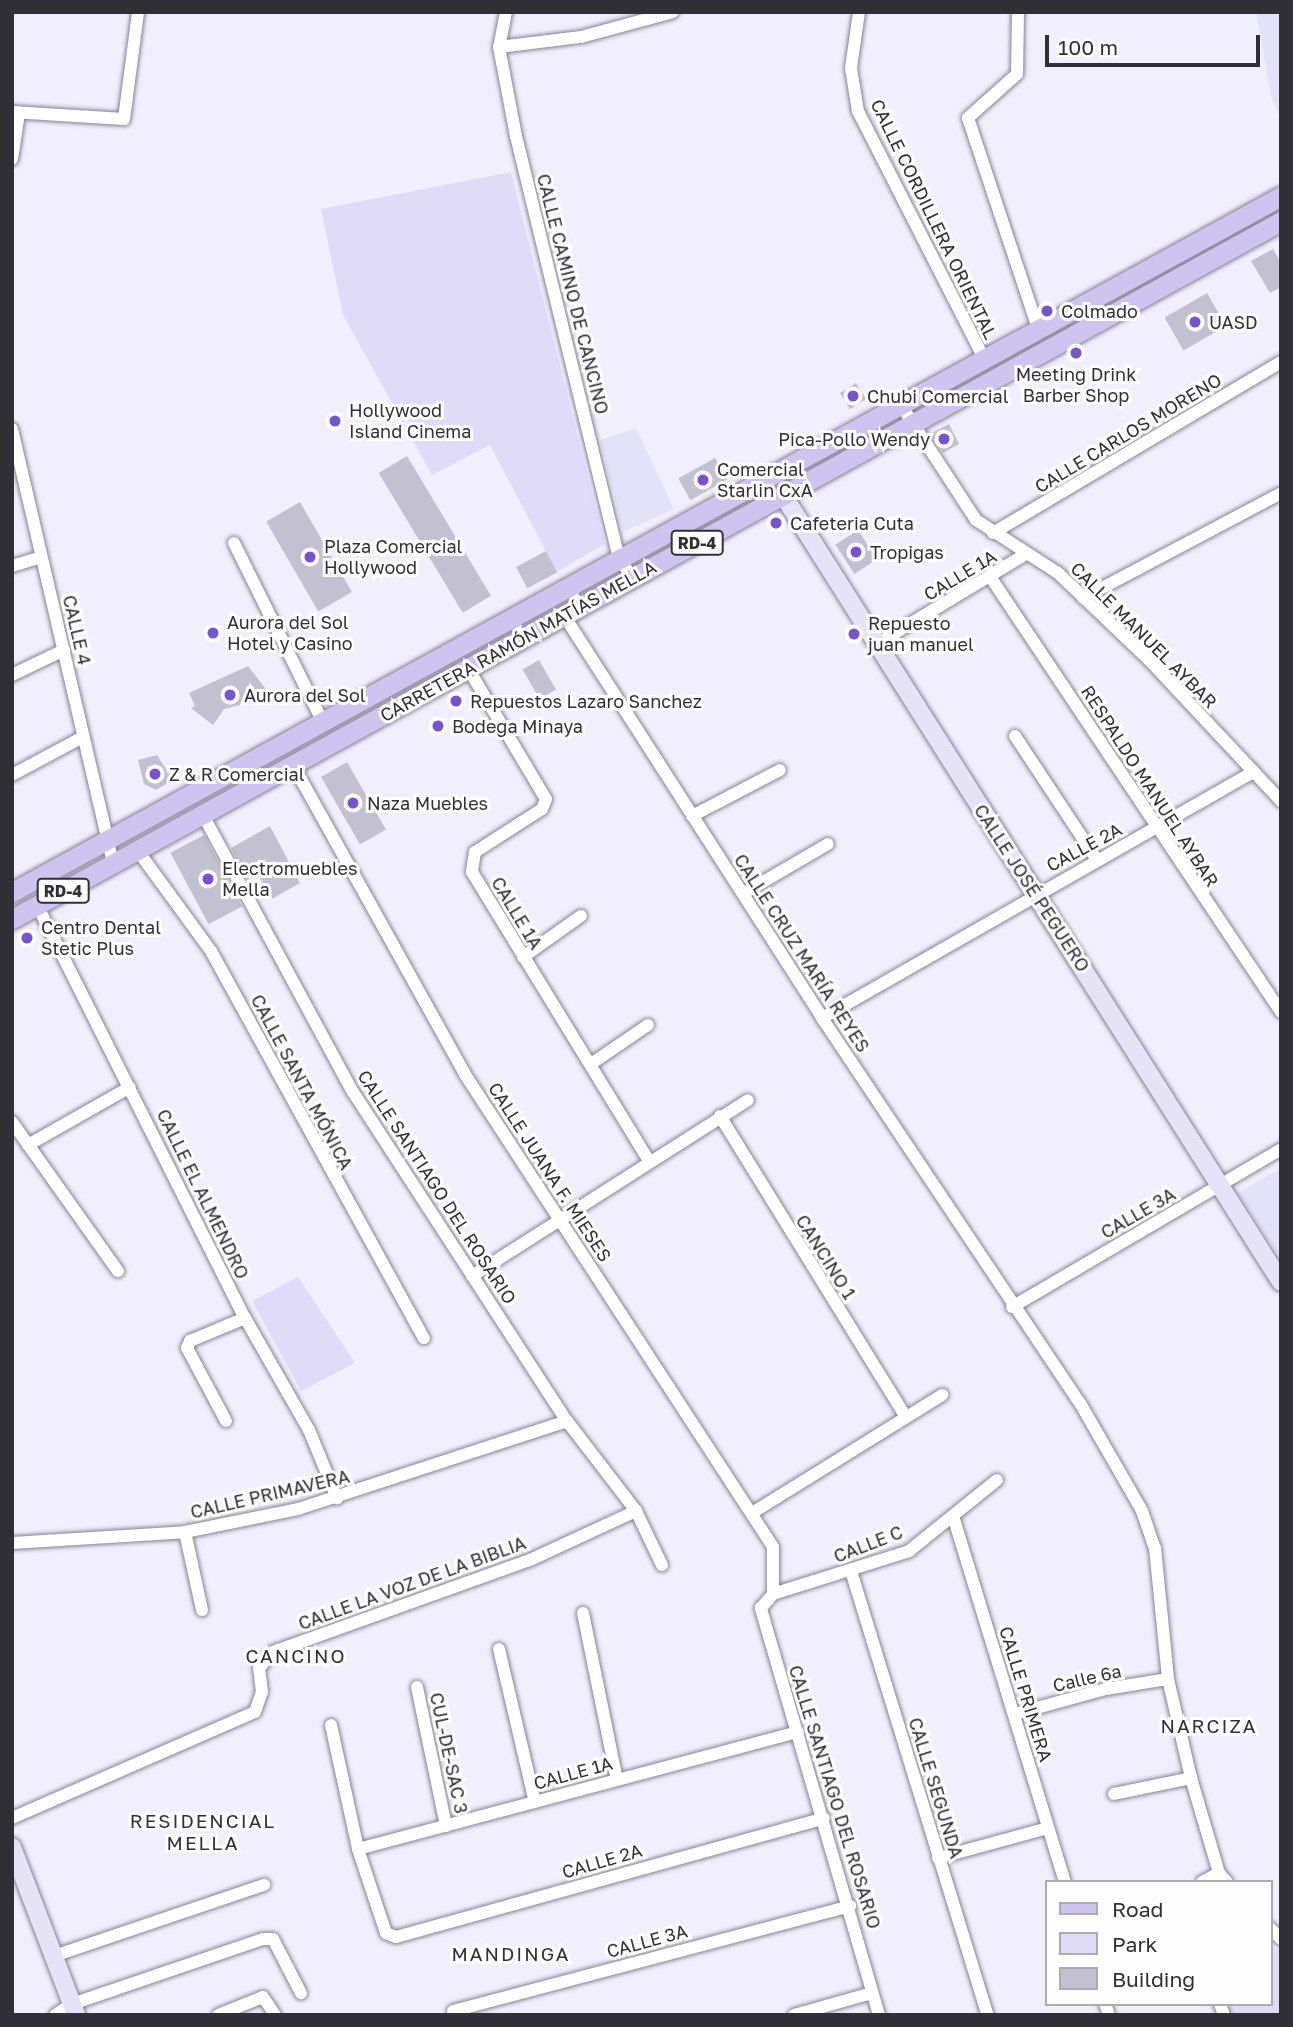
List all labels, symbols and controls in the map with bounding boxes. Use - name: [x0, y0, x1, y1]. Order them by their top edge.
- scale bar: [1048, 21, 1263, 65]
- text: 100 m: [1058, 34, 1118, 60]
- street label: CALLE CORDILLERA ORIENTAL: [866, 96, 1002, 342]
- street label: CALLE CAMINO DE CANCINO: [533, 172, 613, 416]
- place label: Colmado: [1061, 300, 1138, 322]
- marker: Colmado: [1039, 303, 1055, 319]
- place label: UASD: [1209, 311, 1258, 333]
- marker: UASD: [1187, 314, 1203, 330]
- marker: Meeting Drink Barber Shop: [1068, 345, 1084, 361]
- place label: Meeting Drink Barber Shop: [1016, 364, 1136, 406]
- street label: CALLE CARLOS MORENO: [1031, 369, 1225, 497]
- place label: Chubi Comercial: [867, 385, 1008, 407]
- marker: Chubi Comercial: [845, 388, 861, 404]
- place label: Hollywood Island Cinema: [349, 400, 471, 442]
- marker: Hollywood Island Cinema: [327, 413, 343, 429]
- place label: Pica-Pollo Wendy: [778, 428, 930, 450]
- marker: Pica-Pollo Wendy: [936, 431, 952, 447]
- place label: Comercial Starlin CxA: [717, 459, 813, 502]
- marker: Comercial Starlin CxA: [695, 472, 711, 488]
- place label: Cafeteria Cuta: [790, 512, 914, 534]
- marker: Cafeteria Cuta: [768, 515, 784, 531]
- road number: RD-4: [669, 530, 725, 556]
- place label: Plaza Comercial Hollywood: [324, 536, 462, 578]
- place label: Tropigas: [870, 541, 944, 563]
- marker: Tropigas: [848, 544, 864, 560]
- street label: CALLE 1A: [920, 545, 1000, 605]
- marker: Plaza Comercial Hollywood: [302, 549, 318, 565]
- street label: CARRETERA RAMÓN MATÍAS MELLA: [376, 556, 660, 726]
- street label: CALLE MANUEL AYBAR: [1066, 557, 1222, 713]
- street label: CALLE 4: [59, 593, 95, 667]
- place label: Aurora del Sol Hotel y Casino: [227, 612, 353, 654]
- place label: Repuesto juan manuel: [868, 613, 974, 656]
- marker: Aurora del Sol Hotel y Casino: [205, 625, 221, 641]
- marker: Repuesto juan manuel: [846, 626, 862, 642]
- street label: RESPALDO MANUEL AYBAR: [1077, 681, 1223, 891]
- place label: Aurora del Sol: [244, 684, 366, 706]
- marker: Aurora del Sol: [222, 687, 238, 703]
- place label: Repuestos Lazaro Sanchez: [470, 690, 702, 712]
- marker: Repuestos Lazaro Sanchez: [448, 693, 464, 709]
- place label: Bodega Minaya: [452, 715, 583, 737]
- marker: Bodega Minaya: [430, 718, 446, 734]
- place label: Z & R Comercial: [169, 763, 304, 785]
- marker: Z & R Comercial: [147, 766, 163, 782]
- place label: Naza Muebles: [367, 792, 488, 814]
- marker: Naza Muebles: [345, 795, 361, 811]
- street label: CALLE JOSÉ PEGUERO: [970, 800, 1094, 976]
- street label: CALLE 2A: [1043, 818, 1125, 876]
- street label: CALLE CRUZ MARÍA REYES: [730, 850, 874, 1056]
- place label: Electromuebles Mella: [222, 858, 358, 900]
- marker: Electromuebles Mella: [200, 871, 216, 887]
- street label: CALLE 1A: [487, 873, 547, 953]
- road number: RD-4: [35, 878, 91, 904]
- place label: Centro Dental Stetic Plus: [41, 917, 161, 960]
- marker: Centro Dental Stetic Plus: [19, 930, 35, 946]
- street label: CALLE SANTA MÓNICA: [247, 991, 357, 1173]
- street label: CALLE SANTIAGO DEL ROSARIO: [353, 1066, 521, 1308]
- street label: CALLE JUANA F. MIESES: [484, 1078, 616, 1266]
- street label: CALLE EL ALMENDRO: [152, 1106, 254, 1282]
- street label: CALLE 3A: [1097, 1183, 1179, 1243]
- street label: CANCINO 1: [791, 1211, 861, 1303]
- street label: CALLE PRIMAVERA: [188, 1465, 352, 1523]
- street label: CALLE C: [830, 1521, 906, 1567]
- street label: CALLE LA VOZ DE LA BIBLIA: [295, 1532, 529, 1634]
- street label: CALLE PRIMERA: [995, 1624, 1057, 1764]
- district label: CANCINO: [246, 1645, 346, 1667]
- street label: Calle 6ª: [1051, 1660, 1123, 1696]
- street label: CALLE SANTIAGO DEL ROSARIO: [785, 1663, 885, 1931]
- street label: CUL-DE-SAC 3: [426, 1690, 472, 1816]
- street label: CALLE SEGUNDA: [904, 1715, 968, 1861]
- district label: NARCIZA: [1161, 1715, 1257, 1737]
- street label: CALLE 1A: [531, 1752, 615, 1794]
- district label: RESIDENCIAL MELLA: [131, 1810, 275, 1854]
- street label: CALLE 2A: [559, 1839, 645, 1883]
- legend: [1044, 1880, 1272, 2006]
- text: Road: [1112, 1896, 1163, 1922]
- street label: CALLE 3A: [604, 1920, 690, 1962]
- text: Park: [1112, 1931, 1157, 1957]
- district label: MANDINGA: [453, 1943, 569, 1965]
- text: Building: [1112, 1966, 1195, 1992]

